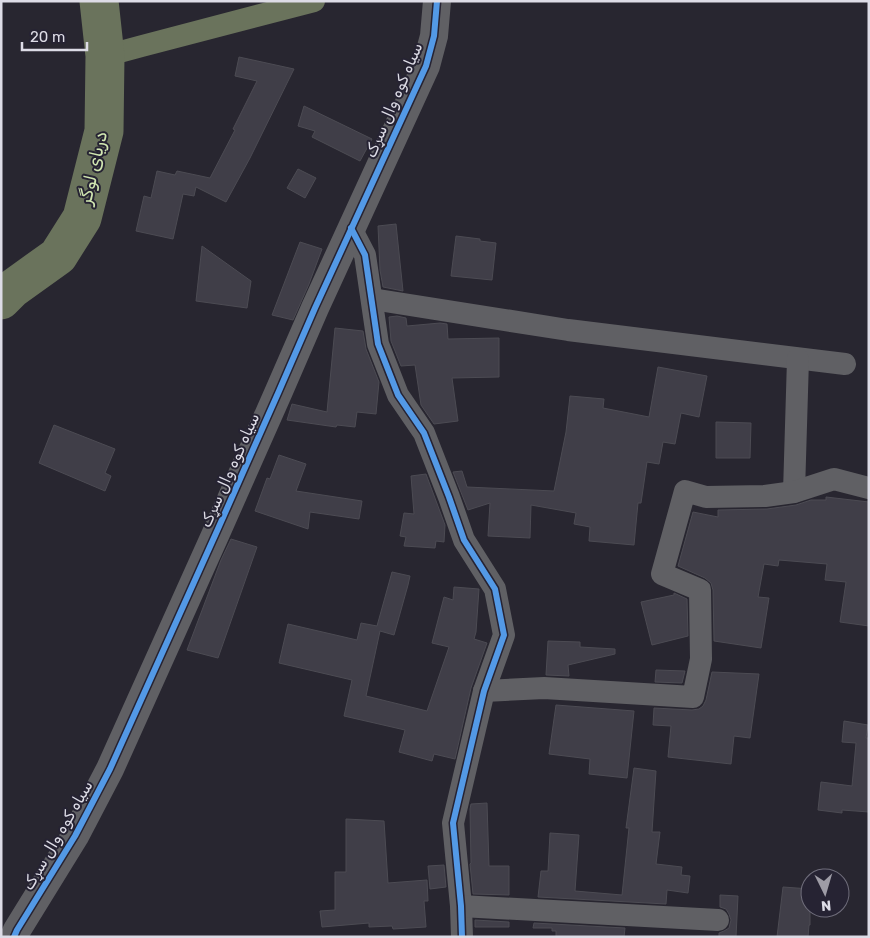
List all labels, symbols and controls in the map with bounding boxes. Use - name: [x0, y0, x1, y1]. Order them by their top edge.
- scale bar: [22, 20, 88, 52]
- text: 20 m: [30, 28, 65, 46]
- street label: سیاه کوه وال سړک: [361, 40, 427, 161]
- water label: دریای لوگر: [74, 129, 112, 208]
- street label: سیاه کوه وال سړک: [196, 410, 264, 531]
- street label: سیاه کوه وال سړک: [18, 777, 97, 894]
- north arrow: [800, 868, 850, 918]
- text: N: [820, 897, 832, 914]

